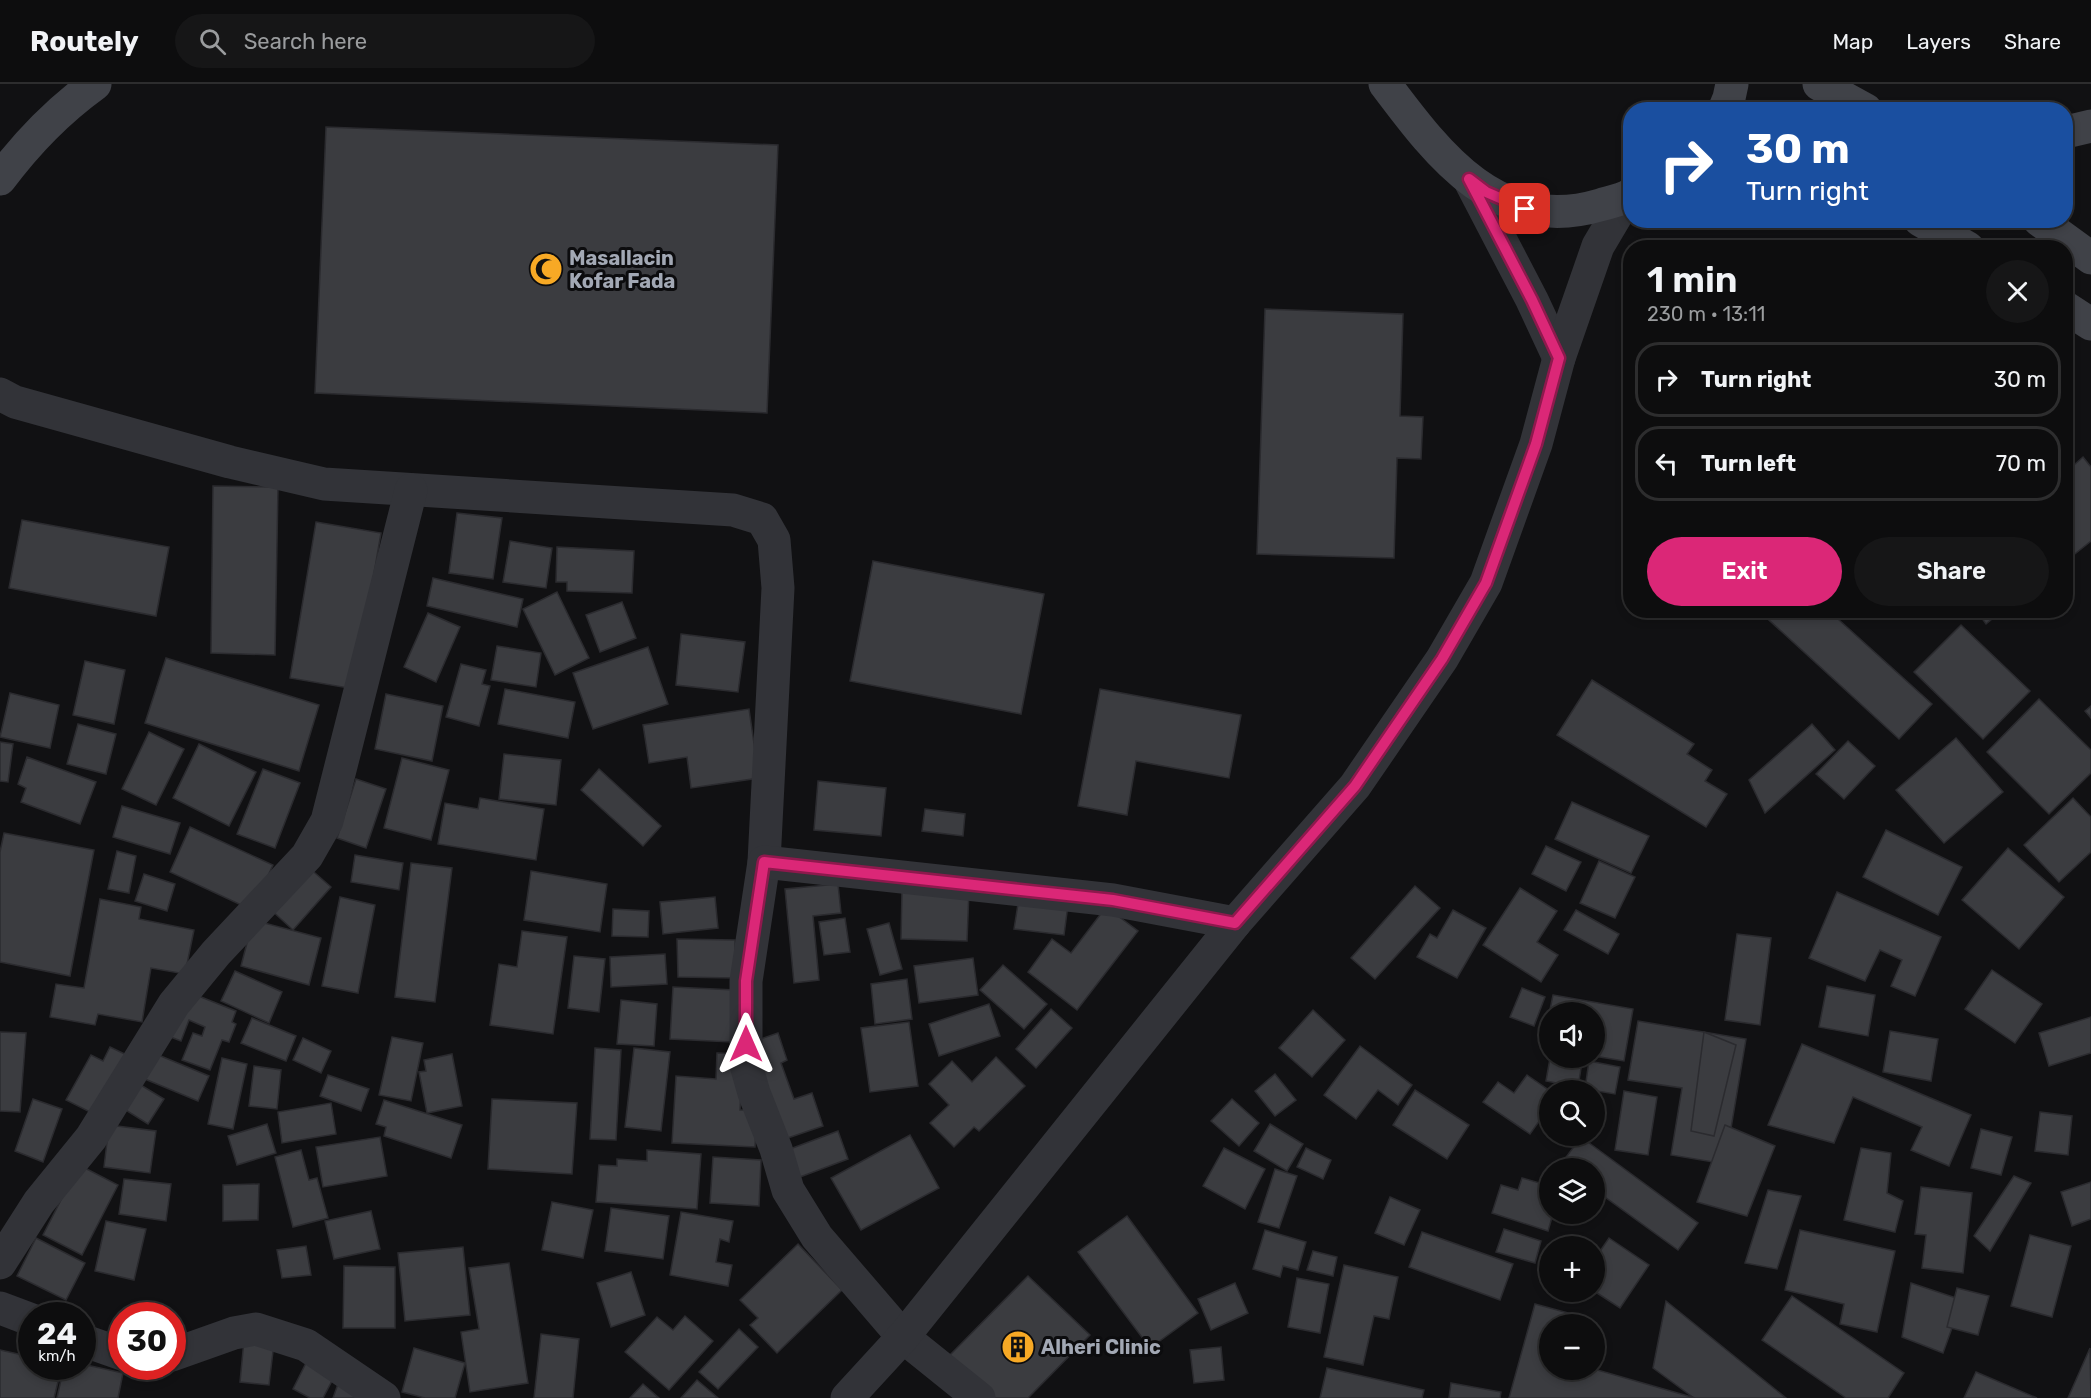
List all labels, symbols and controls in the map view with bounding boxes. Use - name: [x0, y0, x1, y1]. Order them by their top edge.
- search box: [175, 14, 595, 68]
- text: Routely: [30, 25, 139, 58]
- icon: search: [196, 25, 229, 58]
- text: Search here: [244, 28, 367, 55]
- text: Map: [1832, 29, 1873, 54]
- text: Layers: [1906, 29, 1971, 54]
- text: Share: [2004, 29, 2061, 54]
- text: 30 m: [1746, 124, 1850, 174]
- icon: right: [1647, 126, 1725, 204]
- text: Turn right: [1746, 175, 1869, 207]
- pin: [1499, 183, 1550, 234]
- icon: arrive: [1508, 192, 1541, 225]
- place label: Masallacin Kofar Fada: [569, 246, 675, 293]
- mosque icon: Masallacin Kofar Fada: [528, 251, 564, 287]
- text: 1 min: [1647, 258, 1738, 301]
- button: close: [1986, 260, 2049, 323]
- text: 230 m · 13:11: [1647, 302, 1765, 326]
- icon: right: [1650, 363, 1683, 396]
- text: Turn right: [1701, 366, 1811, 393]
- text: 30 m: [1994, 366, 2046, 393]
- icon: left: [1650, 447, 1683, 480]
- text: Turn left: [1701, 450, 1796, 477]
- text: 70 m: [1996, 450, 2046, 477]
- button: Exit: [1647, 537, 1842, 606]
- button: Share: [1854, 537, 2049, 606]
- map controls: [1539, 1002, 1605, 1380]
- button: sound: [1539, 1002, 1605, 1068]
- position arrow: [714, 1012, 778, 1076]
- button: search: [1539, 1080, 1605, 1146]
- button: layers: [1539, 1158, 1605, 1224]
- button: +: [1539, 1236, 1605, 1302]
- speed limit sign: 30: [108, 1302, 186, 1380]
- button: −: [1539, 1314, 1605, 1380]
- text: 24: [37, 1316, 77, 1352]
- building icon: Alheri Clinic: [1000, 1329, 1036, 1365]
- place label: Alheri Clinic: [1041, 1335, 1161, 1359]
- text: km/h: [38, 1347, 76, 1365]

